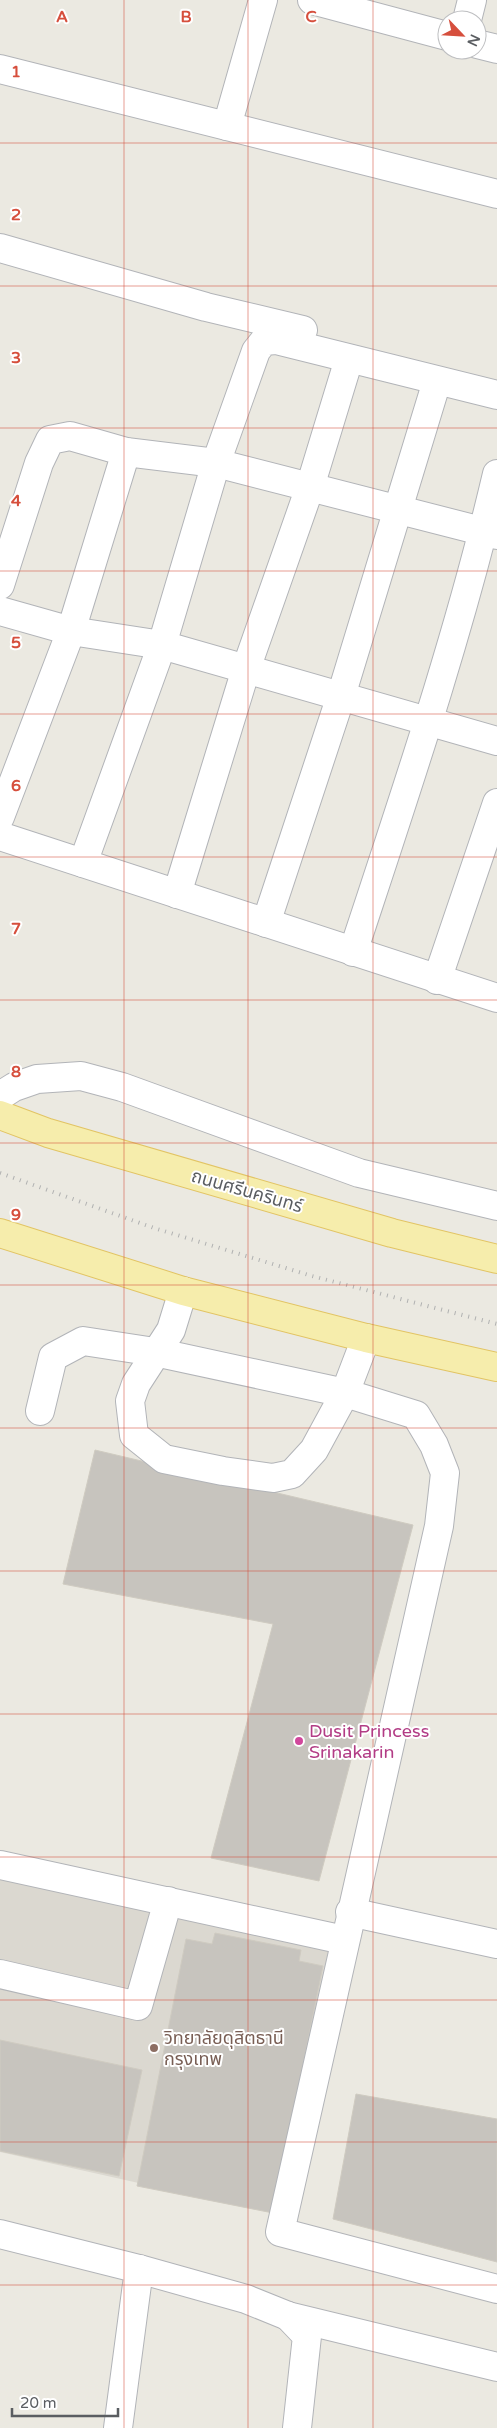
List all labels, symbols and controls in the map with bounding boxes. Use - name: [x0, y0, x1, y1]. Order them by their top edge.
- text: A: [56, 7, 68, 27]
- text: B: [180, 7, 192, 27]
- text: C: [305, 7, 317, 27]
- north arrow: [437, 10, 487, 60]
- text: N: [463, 32, 483, 49]
- text: 1: [11, 62, 21, 82]
- text: 2: [11, 205, 21, 225]
- text: 3: [11, 348, 21, 368]
- text: 4: [11, 491, 21, 511]
- text: 5: [11, 633, 21, 653]
- text: 6: [11, 776, 21, 796]
- text: 7: [11, 919, 21, 939]
- text: 8: [11, 1062, 21, 1082]
- street label: ถนนศรีนครินทร์: [189, 1165, 306, 1218]
- text: 9: [11, 1205, 21, 1225]
- place label: Dusit Princess Srinakarin: [309, 1720, 429, 1763]
- marker: Dusit Princess Srinakarin: [293, 1735, 305, 1747]
- place label: วิทยาลัยดุสิตธานี กรุงเทพ: [163, 2027, 284, 2070]
- marker: วิทยาลัยดุสิตธานี กรุงเทพ: [148, 2042, 160, 2054]
- scale bar: [12, 2386, 119, 2418]
- text: 20 m: [20, 2394, 57, 2412]

